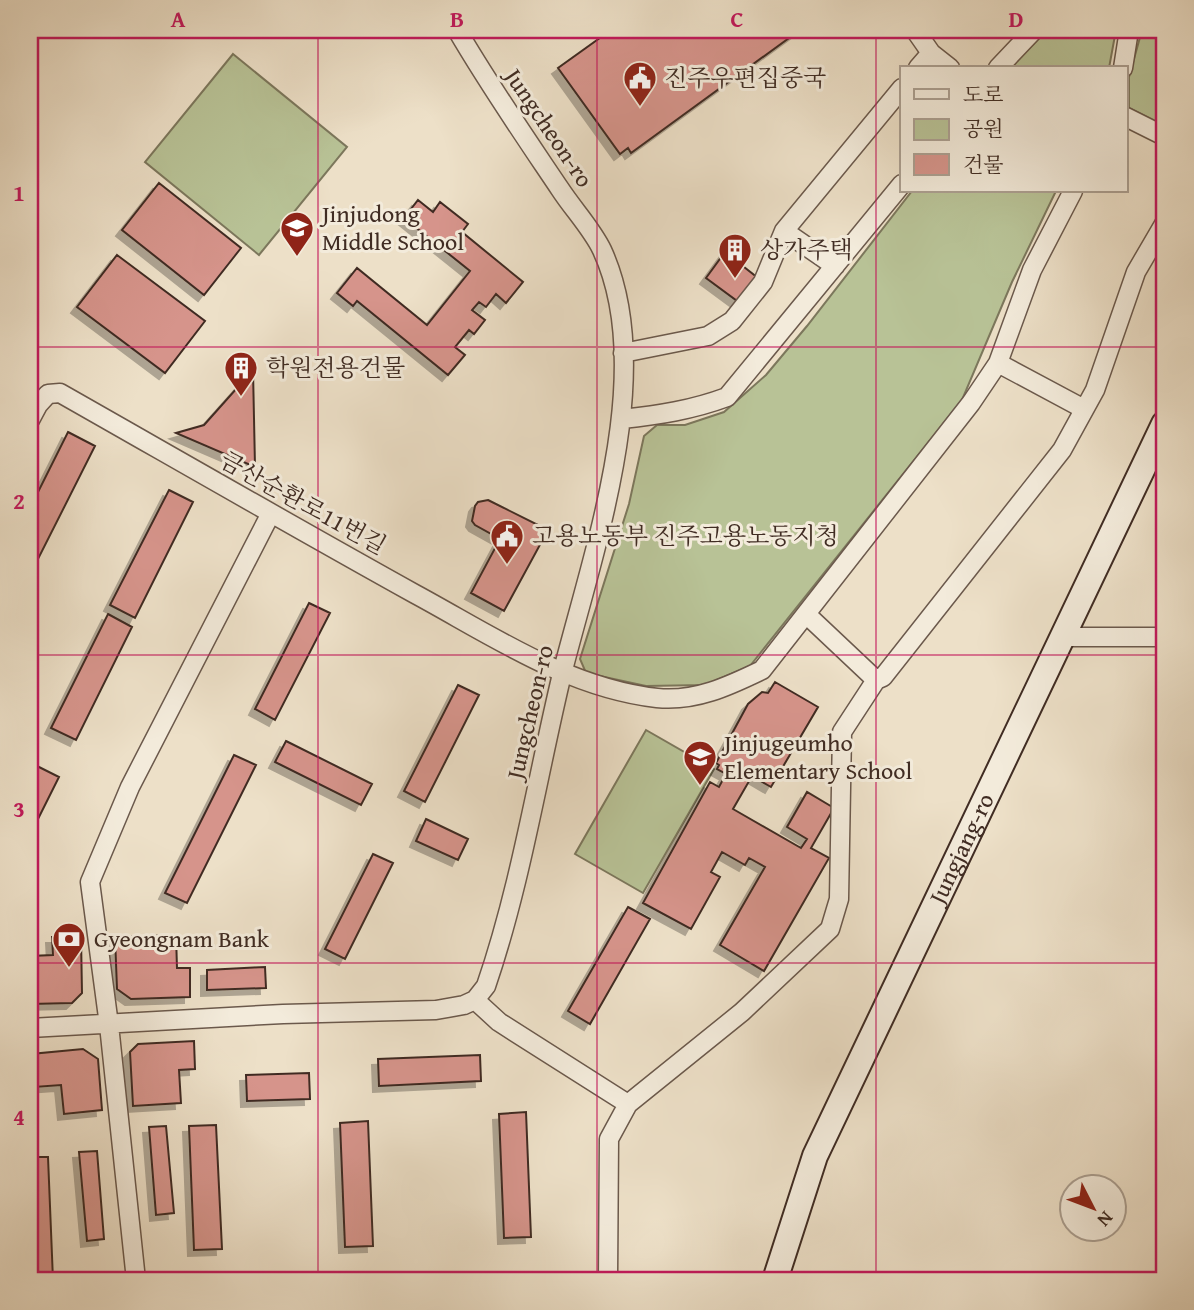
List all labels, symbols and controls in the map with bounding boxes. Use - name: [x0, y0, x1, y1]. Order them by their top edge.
- text: A: [171, 2, 186, 35]
- text: B: [450, 2, 464, 35]
- text: C: [730, 2, 744, 35]
- text: D: [1009, 2, 1024, 35]
- street label: Jungcheon-ro: [495, 59, 602, 194]
- public building icon: 진주우편집중국: [621, 59, 659, 108]
- place label: 진주우편집중국: [664, 60, 826, 95]
- legend: [900, 66, 1128, 192]
- text: 도로: [963, 79, 1004, 110]
- text: 공원: [963, 113, 1004, 144]
- text: 건물: [963, 149, 1004, 180]
- text: 1: [13, 176, 25, 209]
- place label: Jinjudong Middle School: [319, 196, 464, 259]
- school or university icon: Jinjudong Middle School: [278, 209, 316, 258]
- building icon: 상가주택: [716, 231, 754, 280]
- place label: 상가주택: [760, 232, 853, 267]
- building icon: 학원전용건물: [222, 349, 260, 398]
- place label: 학원전용건물: [266, 350, 405, 385]
- street label: 금산순환로11번길: [214, 442, 393, 563]
- text: 2: [13, 484, 25, 517]
- public building icon: 고용노동부 진주고용노동지청: [488, 517, 526, 566]
- place label: 고용노동부 진주고용노동지청: [532, 518, 839, 553]
- street label: Jungcheon-ro: [496, 641, 562, 785]
- place label: Jinjugeumho Elementary School: [721, 725, 912, 788]
- school or university icon: Jinjugeumho Elementary School: [681, 738, 719, 787]
- street label: Jungjang-ro: [918, 787, 1003, 912]
- text: 3: [13, 792, 25, 825]
- bank icon: Gyeongnam Bank: [50, 920, 88, 969]
- place label: Gyeongnam Bank: [94, 921, 270, 956]
- text: 4: [13, 1100, 25, 1133]
- north arrow: [1058, 1174, 1128, 1244]
- text: N: [1091, 1205, 1120, 1234]

